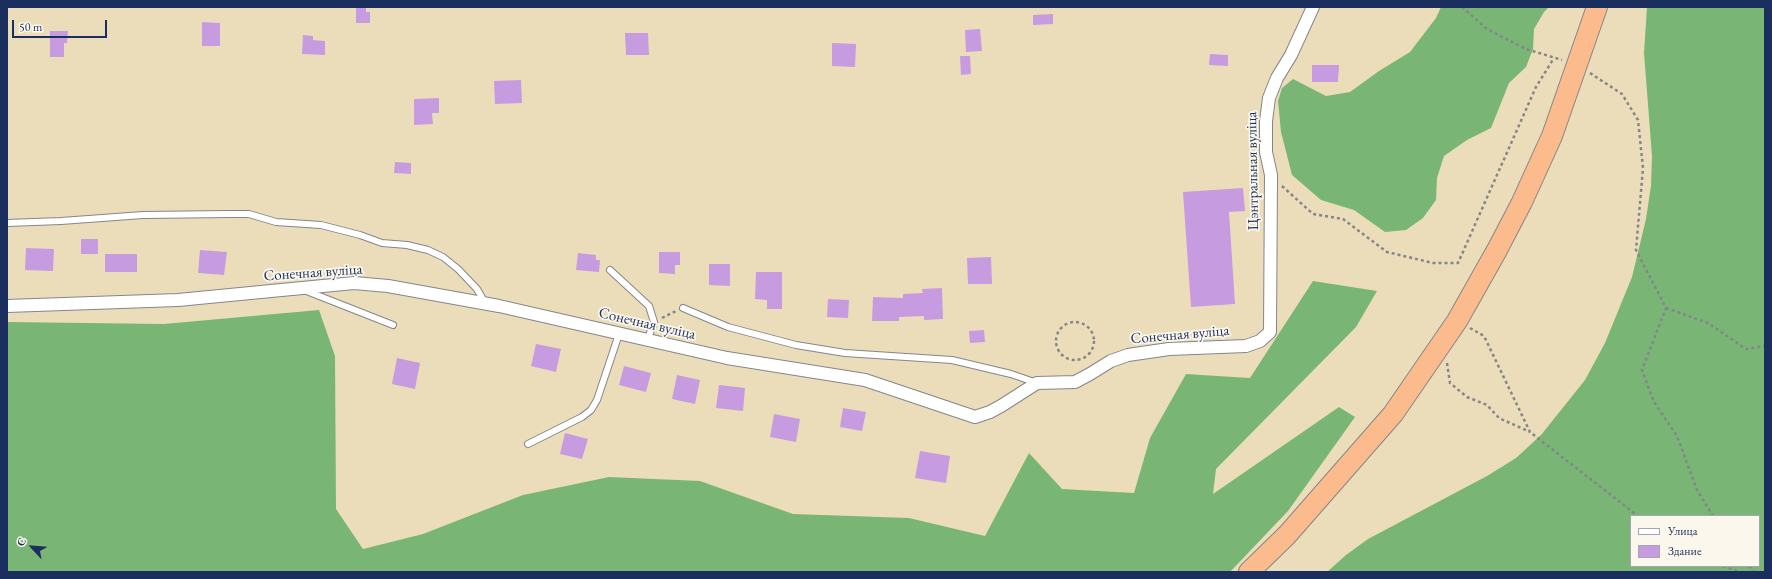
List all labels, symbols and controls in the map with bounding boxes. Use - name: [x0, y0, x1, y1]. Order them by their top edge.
- scale bar: [14, 12, 109, 38]
- text: 50 m: [19, 19, 42, 35]
- street label: Цэнтральная вуліца: [1243, 112, 1263, 230]
- street label: Сонечная вуліца: [263, 261, 363, 285]
- street label: Сонечная вуліца: [597, 304, 697, 344]
- street label: Сонечная вуліца: [1130, 322, 1230, 348]
- legend: [1630, 515, 1760, 567]
- text: Улица: [1668, 523, 1698, 539]
- north arrow: [12, 527, 52, 567]
- text: С: [13, 535, 29, 548]
- text: Здание: [1668, 543, 1702, 559]

